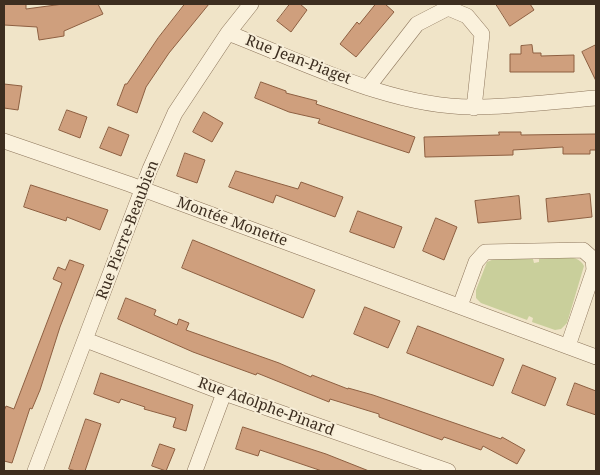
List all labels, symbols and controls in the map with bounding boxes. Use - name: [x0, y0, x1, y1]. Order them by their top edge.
- street label: Rue Jean-Piaget: [243, 32, 353, 88]
- street label: Rue Pierre-Beaubien: [93, 158, 163, 302]
- street label: Montée Monette: [174, 194, 290, 250]
- street label: Rue Adolphe-Pinard: [195, 374, 337, 440]

